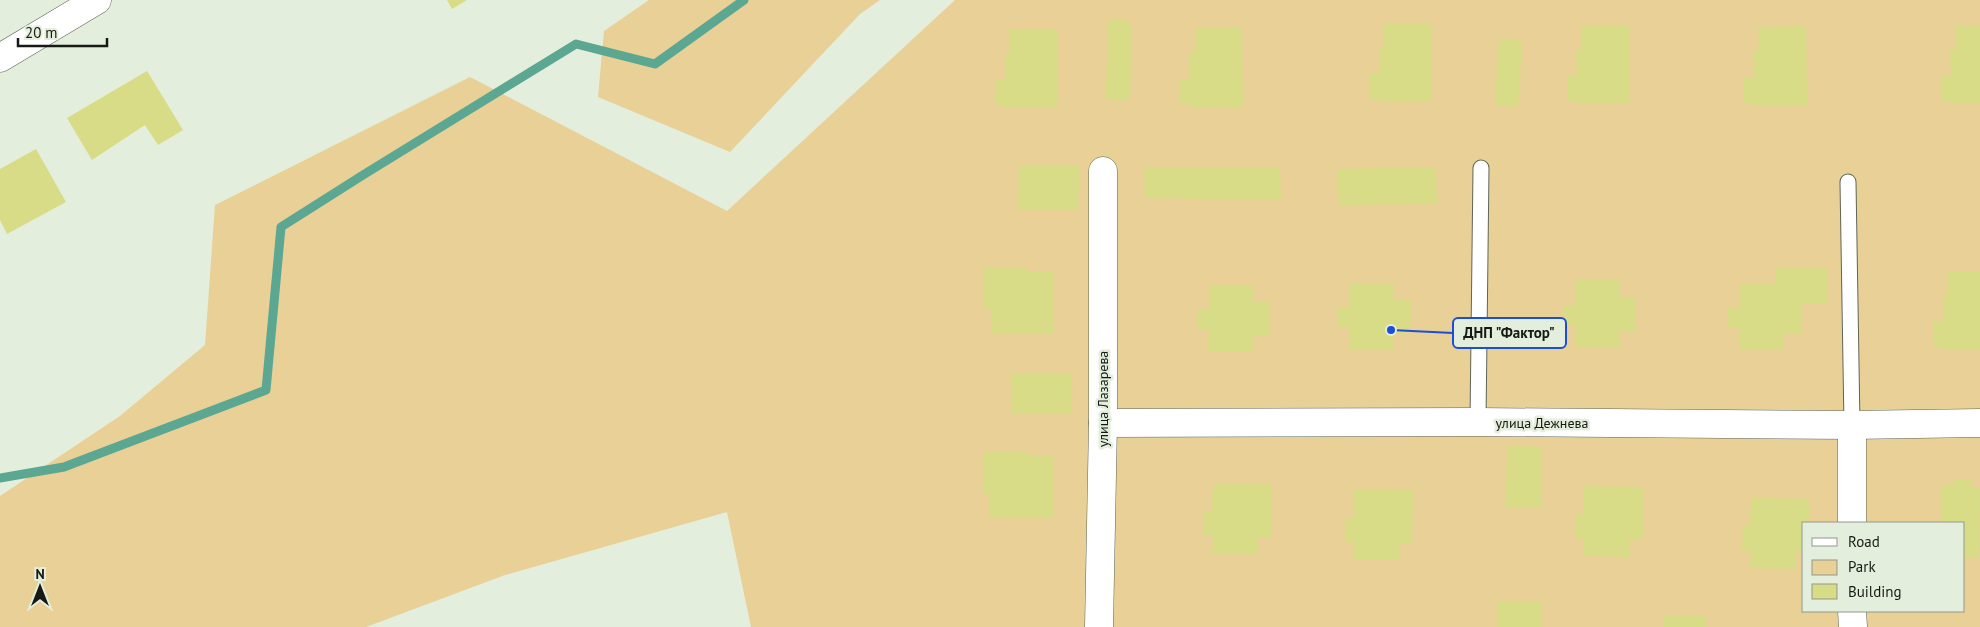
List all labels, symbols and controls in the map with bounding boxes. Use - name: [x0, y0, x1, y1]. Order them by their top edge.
- scale bar: [18, 15, 106, 47]
- text: 20 m: [25, 23, 58, 42]
- callout: ДНП "Фактор": [1453, 318, 1566, 348]
- text: ДНП "Фактор": [1463, 323, 1555, 342]
- street label: улица Лазарева: [1094, 351, 1112, 447]
- street label: улица Дежнева: [1496, 414, 1589, 432]
- legend: [1802, 522, 1965, 612]
- text: Road: [1848, 532, 1880, 551]
- text: Park: [1848, 557, 1876, 576]
- north arrow: [15, 562, 65, 612]
- text: N: [35, 565, 45, 583]
- text: Building: [1848, 582, 1902, 601]

